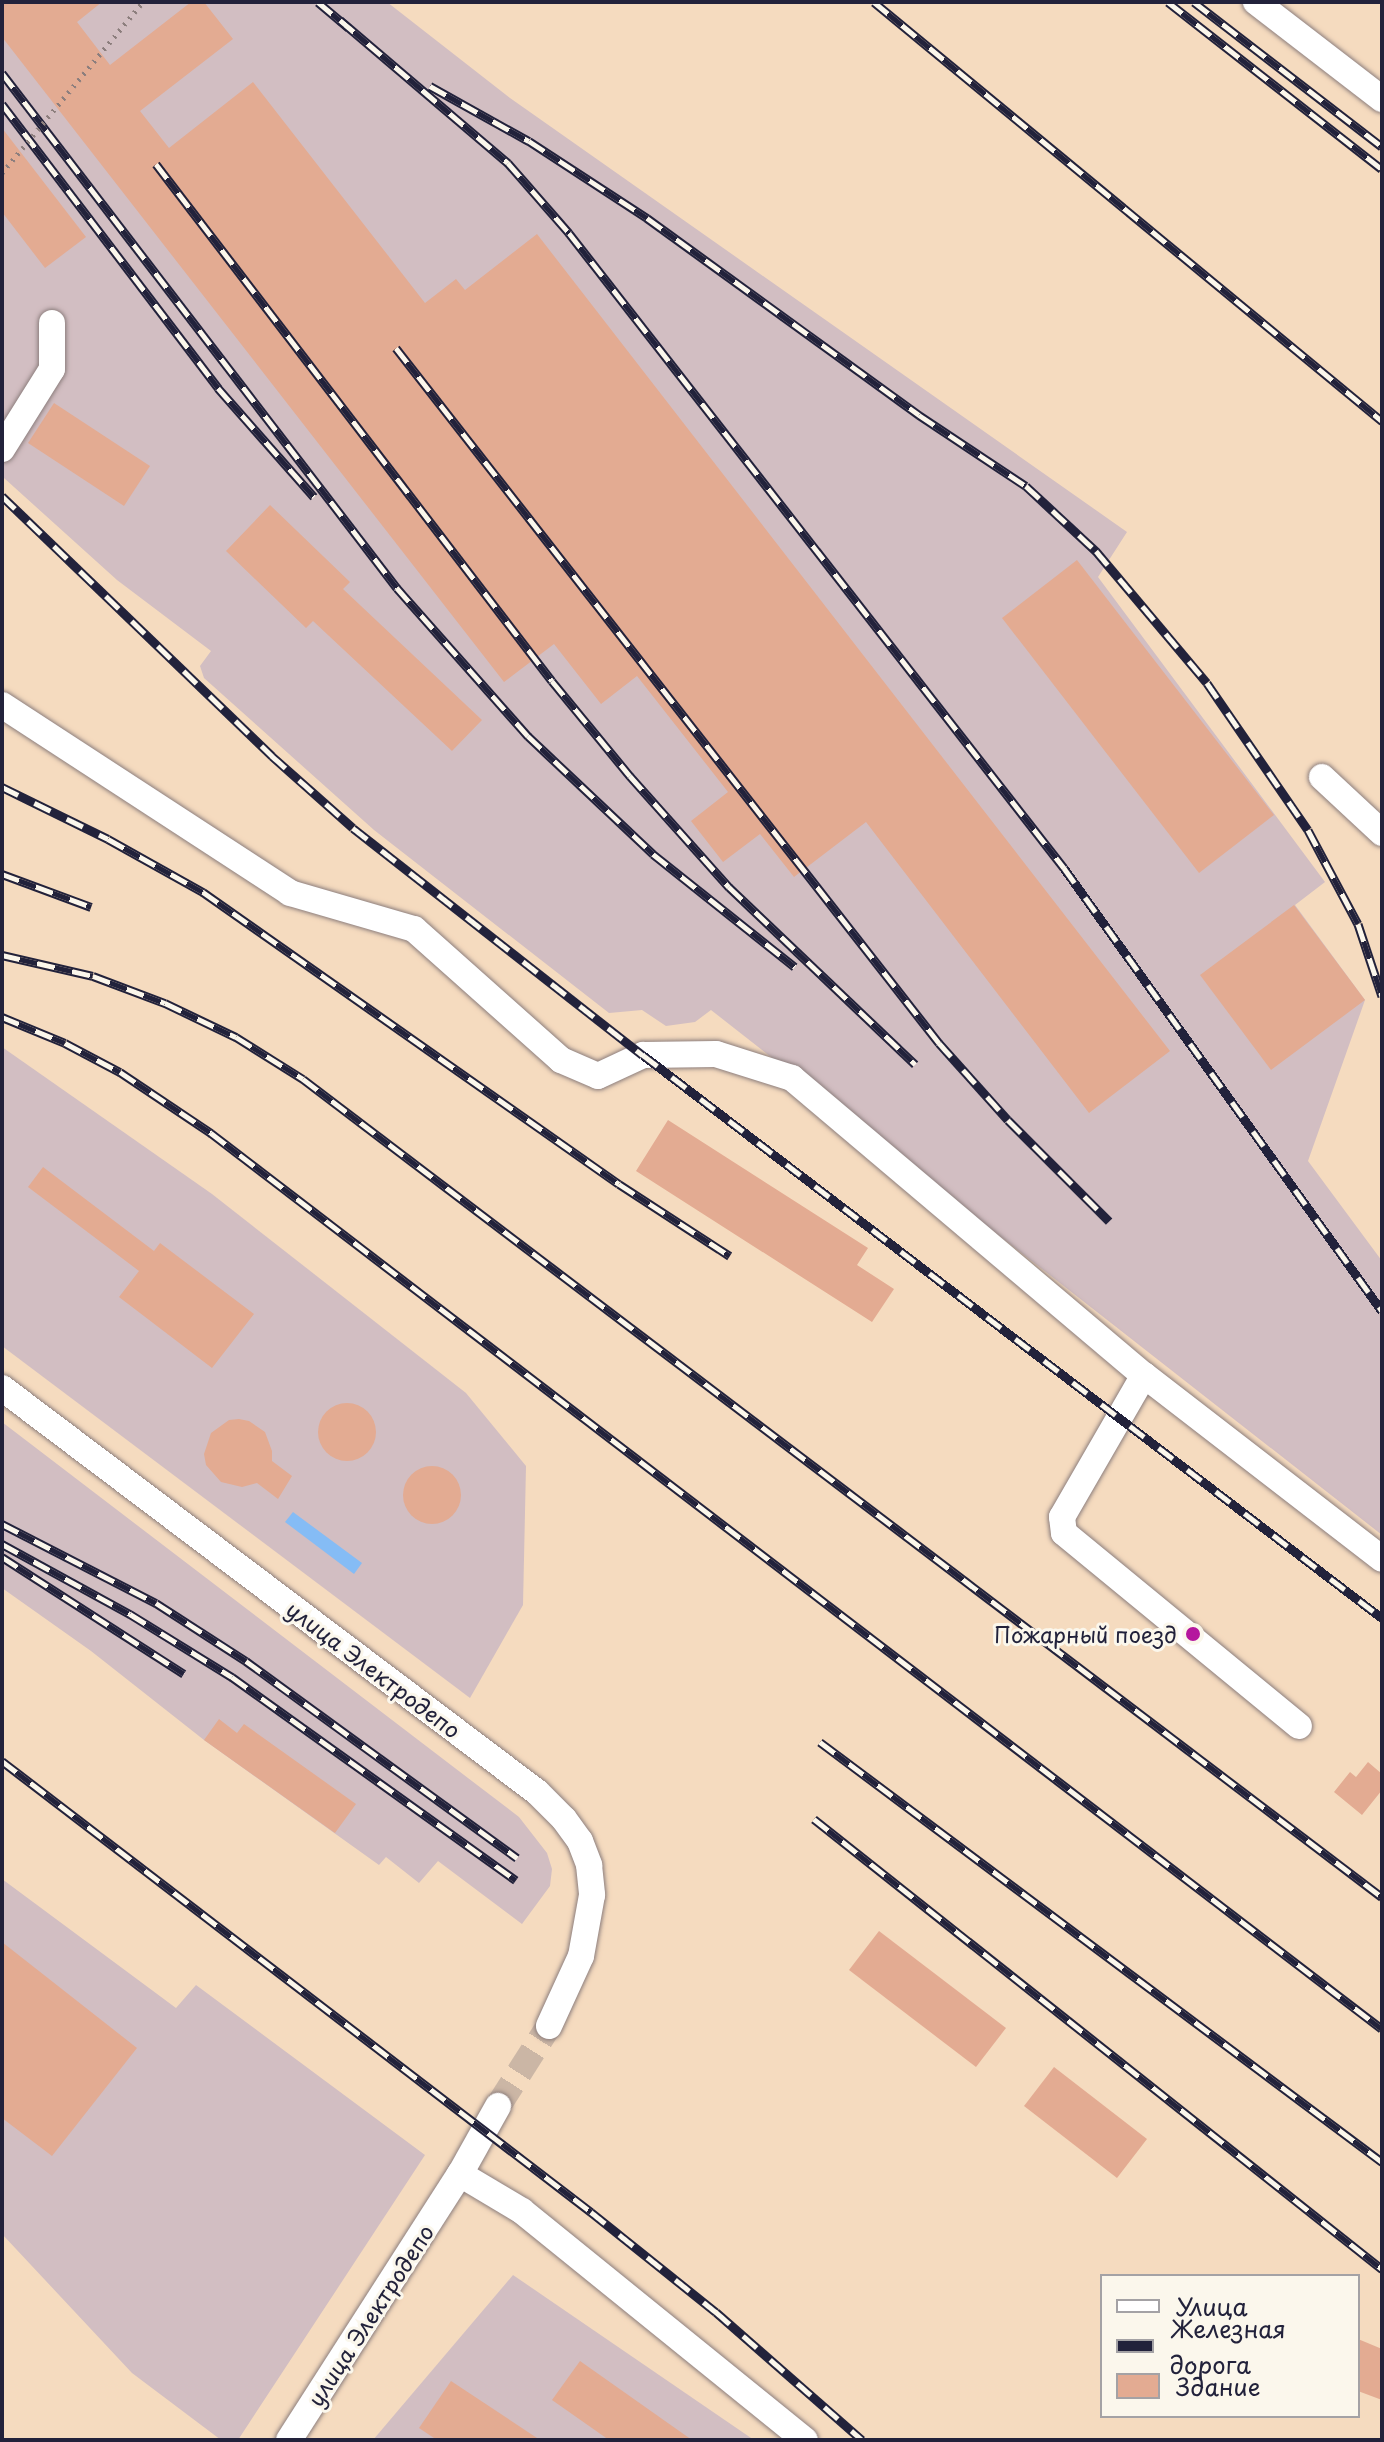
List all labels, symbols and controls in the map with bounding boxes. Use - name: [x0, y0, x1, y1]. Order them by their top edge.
- street label: улица Электродепо: [281, 1595, 467, 1743]
- place label: Пожарный поезд: [994, 1621, 1177, 1647]
- marker: Пожарный поезд: [1184, 1625, 1202, 1643]
- street label: улица Электродепо: [301, 2219, 439, 2411]
- legend: [1100, 2274, 1360, 2418]
- text: Улица: [1176, 2288, 1248, 2324]
- text: Железная дорога: [1170, 2310, 1286, 2382]
- text: Здание: [1176, 2368, 1261, 2404]

